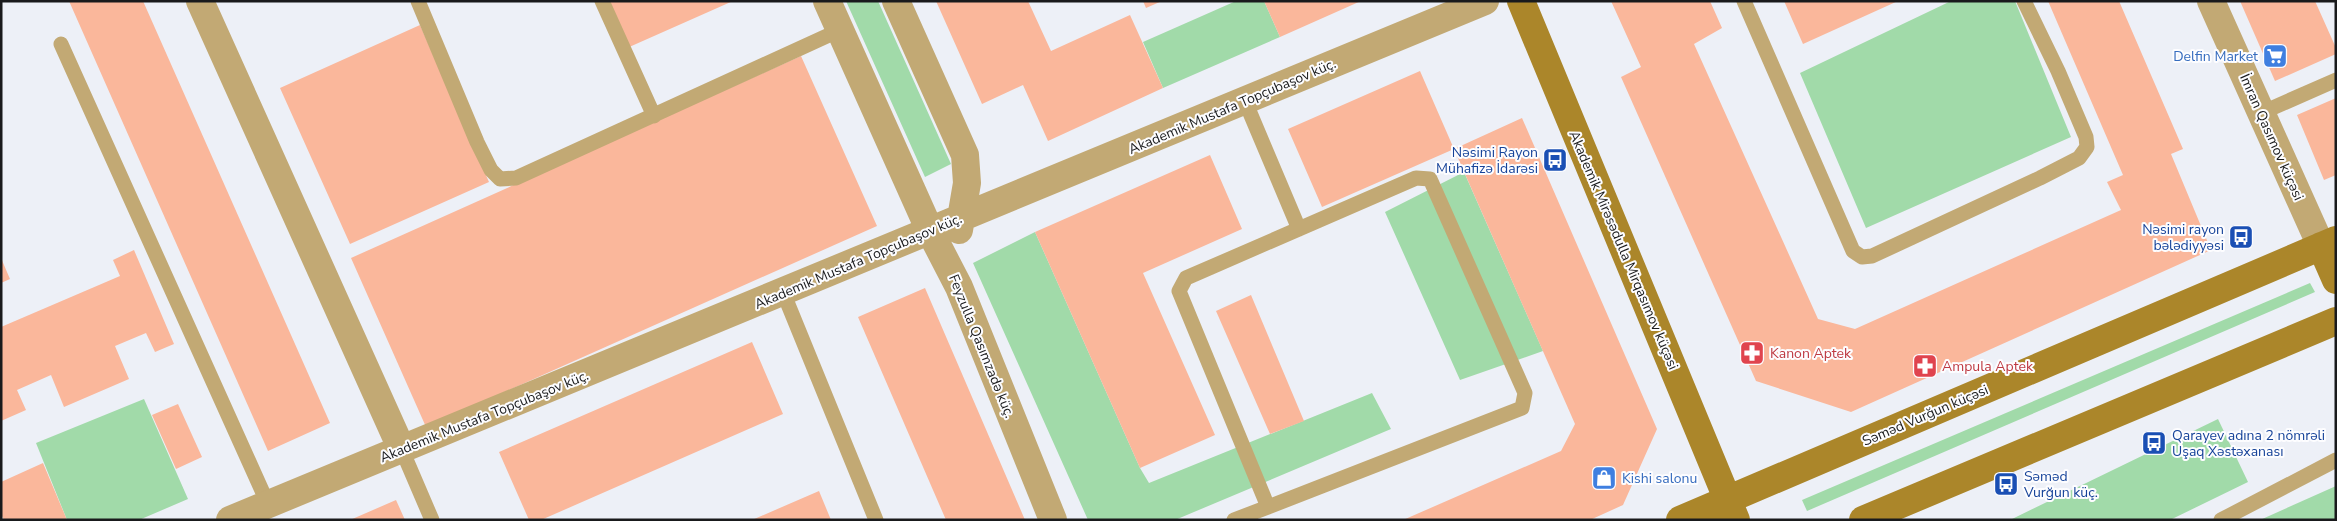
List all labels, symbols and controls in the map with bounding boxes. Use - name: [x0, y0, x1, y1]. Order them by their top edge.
- supermarket icon: Delfin Market: [2262, 43, 2288, 69]
- place label: Delfin Market: [2173, 47, 2258, 66]
- street label: Akademik Mustafa Topçubaşov küç.: [1126, 54, 1339, 159]
- street label: İmran Qasımov küçəsi: [2235, 71, 2308, 204]
- street label: Akademik Mirəsədulla Mirqasımov küçəsi: [1564, 128, 1683, 373]
- place label: Nəsimi Rayon Mühafizə İdarəsi: [1436, 143, 1538, 178]
- bus stop icon: Nəsimi Rayon Mühafizə İdarəsi: [1542, 147, 1568, 173]
- street label: Akademik Mustafa Topçubaşov küç.: [752, 209, 965, 314]
- place label: Nəsimi rayon bələdiyyəsi: [2142, 220, 2224, 255]
- bus stop icon: Nəsimi rayon bələdiyyəsi: [2228, 224, 2254, 250]
- street label: Feyzulla Qasımzadə küç.: [944, 272, 1019, 421]
- pharmacy icon: Kanon Aptek: [1739, 340, 1765, 366]
- place label: Kanon Aptek: [1770, 344, 1852, 363]
- pharmacy icon: Ampula Aptek: [1912, 353, 1938, 379]
- place label: Ampula Aptek: [1942, 357, 2034, 376]
- street label: Akademik Mustafa Topçubaşov küç.: [377, 366, 591, 467]
- street label: Səməd Vurğun küçəsi: [1859, 380, 1991, 451]
- place label: Qarayev adına 2 nömrəli Uşaq Xəstəxanası: [2172, 426, 2325, 461]
- bus stop icon: Qarayev adına 2 nömrəli Uşaq Xəstəxanası: [2141, 430, 2167, 456]
- shop icon: Kishi salonu: [1591, 465, 1617, 491]
- place label: Səməd Vurğun küç.: [2023, 467, 2098, 502]
- place label: Kishi salonu: [1622, 469, 1697, 488]
- bus stop icon: Səməd Vurğun küç.: [1993, 471, 2019, 497]

